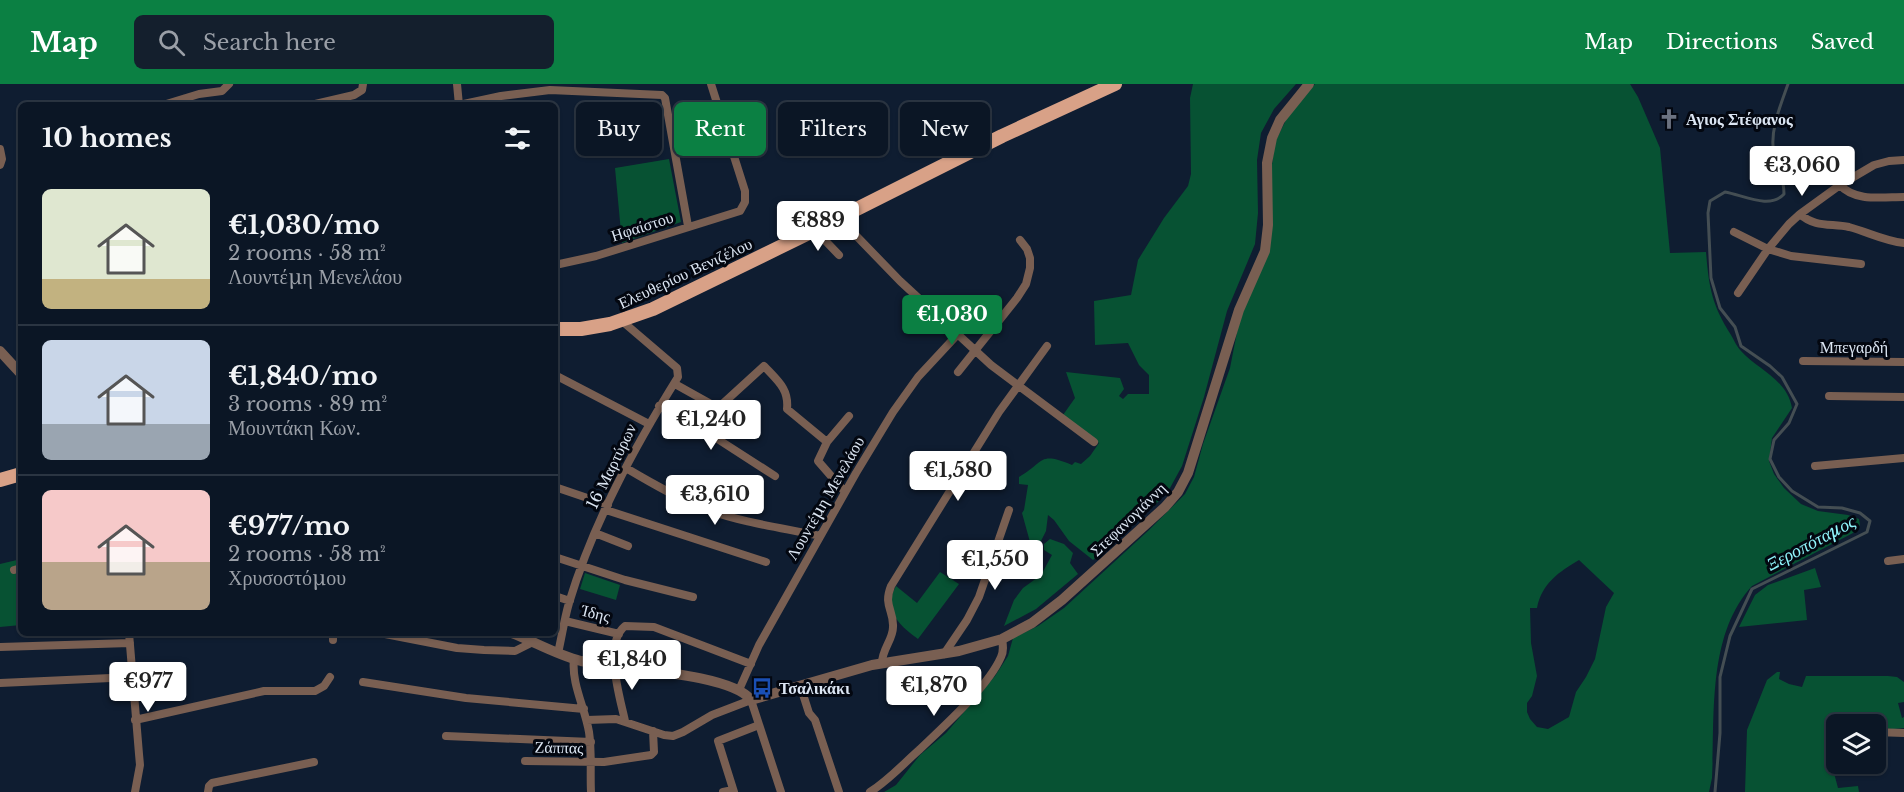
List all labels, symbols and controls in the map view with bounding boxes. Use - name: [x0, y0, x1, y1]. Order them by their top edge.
- search box: [134, 15, 554, 69]
- text: Map: [30, 25, 98, 60]
- icon: search: [155, 26, 188, 59]
- text: Search here: [203, 29, 336, 56]
- text: Map: [1584, 29, 1633, 55]
- text: Directions: [1666, 29, 1778, 55]
- text: Saved: [1811, 29, 1874, 55]
- chip: Buy: [576, 102, 662, 156]
- chip: Rent: [674, 102, 766, 156]
- chip: Filters: [778, 102, 888, 156]
- chip: New: [900, 102, 990, 156]
- church icon: Αγιος Στέφανος: [1657, 107, 1681, 131]
- place label: Αγιος Στέφανος: [1686, 109, 1793, 129]
- text: 10 homes: [42, 122, 172, 154]
- icon: filters: [501, 122, 534, 155]
- pin: €3,060: [1753, 146, 1851, 197]
- text: €3,060: [1764, 153, 1840, 177]
- pin: €889: [782, 201, 854, 252]
- street label: Ηφαίστου: [608, 207, 676, 245]
- text: €889: [791, 208, 845, 232]
- text: €1,030/mo: [228, 209, 380, 241]
- icon: home: [90, 213, 162, 285]
- street label: Ελευθερίου Βενιζέλου: [615, 233, 755, 313]
- text: 2 rooms · 58 m²: [228, 241, 386, 265]
- text: Λουντέμη Μενελάου: [228, 265, 402, 289]
- pin: €1,030: [903, 295, 1001, 346]
- text: €1,030: [916, 302, 988, 326]
- street label: Μπεγαρδή: [1820, 337, 1888, 357]
- text: €1,840/mo: [228, 360, 378, 392]
- icon: home: [90, 364, 162, 436]
- text: 3 rooms · 89 m²: [228, 392, 387, 416]
- pin: €1,240: [662, 400, 760, 451]
- text: €1,240: [676, 407, 746, 431]
- text: Μουντάκη Κων.: [228, 416, 361, 440]
- street label: 16 Μαρτύρων: [582, 420, 640, 512]
- street label: Λουντέμη Μενελάου: [781, 433, 869, 563]
- pin: €1,580: [909, 451, 1007, 502]
- text: €1,580: [924, 458, 992, 482]
- pin: €3,610: [666, 475, 764, 526]
- street label: Στεφανογιάννη: [1086, 478, 1170, 560]
- text: €3,610: [680, 482, 750, 506]
- text: €977/mo: [228, 510, 350, 542]
- water label: Ξεροπόταμος: [1763, 510, 1860, 576]
- icon: home: [90, 514, 162, 586]
- pin: €1,550: [946, 540, 1044, 591]
- text: 2 rooms · 58 m²: [228, 542, 386, 566]
- text: €1,550: [961, 547, 1029, 571]
- text: Χρυσοστόμου: [228, 566, 346, 590]
- street label: Ίδης: [579, 600, 613, 626]
- pin: €1,840: [583, 640, 681, 691]
- text: €1,840: [597, 647, 667, 671]
- pin: €977: [112, 662, 184, 713]
- pin: €1,870: [885, 666, 983, 717]
- text: €977: [123, 669, 173, 693]
- text: €1,870: [900, 673, 968, 697]
- bus stop icon: Τσαλικάκι: [750, 676, 774, 700]
- place label: Τσαλικάκι: [779, 678, 850, 698]
- map controls: [1826, 714, 1886, 774]
- button: layers: [1826, 714, 1886, 774]
- street label: Ζάππας: [534, 737, 584, 757]

